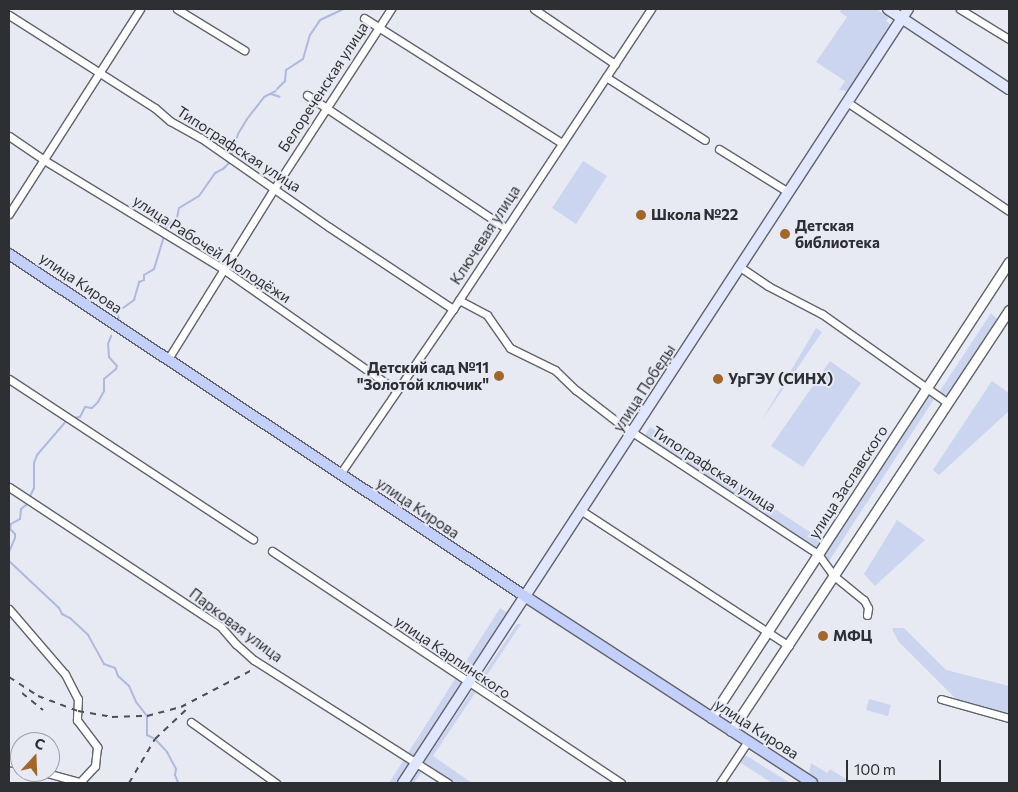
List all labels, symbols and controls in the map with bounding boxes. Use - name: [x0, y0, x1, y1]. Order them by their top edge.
- street label: Белореченская улица: [274, 19, 372, 155]
- street label: Типографская улица: [174, 102, 304, 196]
- street label: Ключевая улица: [446, 182, 524, 288]
- street label: улица Рабочей Молодёжи: [130, 191, 294, 307]
- place label: Школа №22: [651, 206, 738, 224]
- marker: Школа №22: [635, 209, 647, 221]
- place label: Детская библиотека: [795, 216, 880, 251]
- marker: Детская библиотека: [779, 228, 791, 240]
- street label: улица Кирова: [36, 249, 126, 317]
- street label: улица Победы: [609, 341, 679, 435]
- place label: Детский сад №11 "Золотой ключик": [357, 358, 489, 393]
- marker: Детский сад №11 "Золотой ключик": [493, 370, 505, 382]
- place label: УрГЭУ (СИНХ): [728, 370, 833, 388]
- marker: УрГЭУ (СИНХ): [712, 373, 724, 385]
- street label: Типографская улица: [649, 422, 779, 516]
- street label: улица Заславского: [805, 422, 891, 542]
- street label: улица Кирова: [373, 474, 463, 542]
- street label: Парковая улица: [186, 584, 286, 666]
- street label: улица Карпинского: [392, 612, 514, 702]
- place label: МФЦ: [833, 627, 872, 645]
- marker: МФЦ: [817, 630, 829, 642]
- street label: улица Кирова: [712, 695, 802, 763]
- north arrow: [10, 732, 60, 782]
- text: С: [33, 734, 47, 753]
- scale bar: [848, 750, 943, 782]
- text: 100 m: [854, 760, 896, 778]

